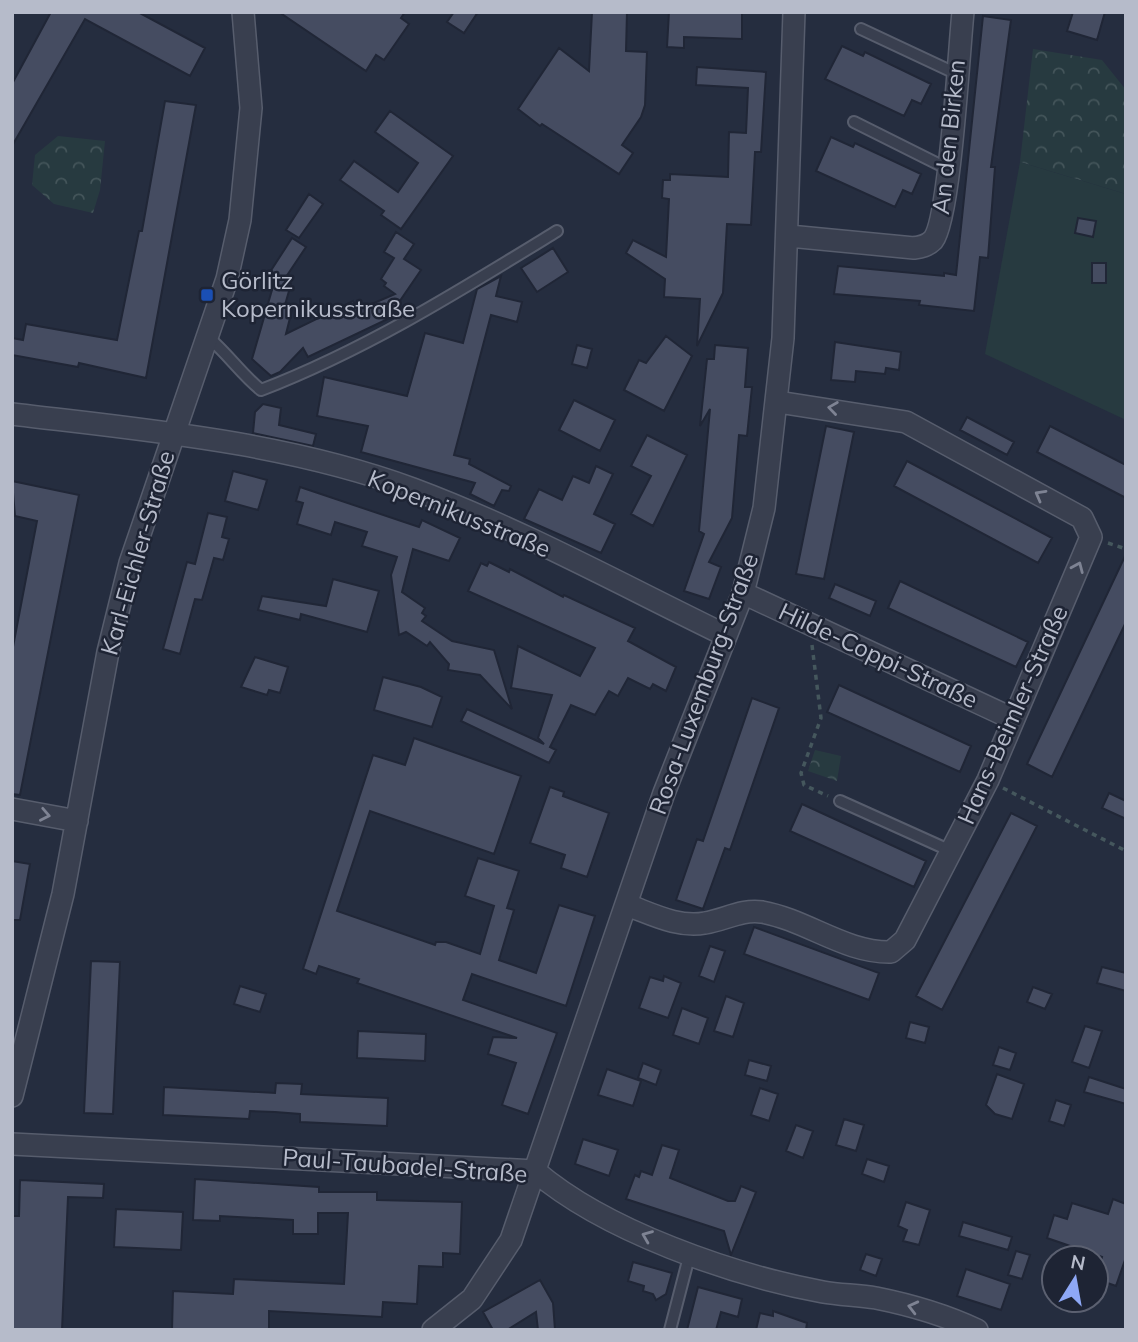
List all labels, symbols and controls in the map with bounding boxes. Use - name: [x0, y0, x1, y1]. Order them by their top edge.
- street label: An den Birken: [925, 58, 971, 216]
- place label: Görlitz Kopernikusstraße: [221, 265, 415, 323]
- marker: Görlitz Kopernikusstraße: [199, 287, 215, 303]
- one-way arrow: [827, 401, 839, 416]
- street label: Karl-Eichler-Straße: [93, 447, 181, 658]
- street label: Kopernikusstraße: [364, 463, 555, 563]
- one-way arrow: [1035, 490, 1048, 503]
- street label: Rosa-Luxemburg-Straße: [642, 549, 764, 818]
- one-way arrow: [1070, 561, 1084, 574]
- street label: Hilde-Coppi-Straße: [774, 596, 983, 714]
- street label: Hans-Beimler-Straße: [950, 600, 1074, 829]
- one-way arrow: [39, 807, 51, 822]
- street label: Paul-Taubadel-Straße: [282, 1141, 529, 1189]
- one-way arrow: [642, 1230, 655, 1244]
- north arrow: [1040, 1244, 1110, 1314]
- text: N: [1069, 1249, 1088, 1275]
- one-way arrow: [907, 1301, 919, 1315]

